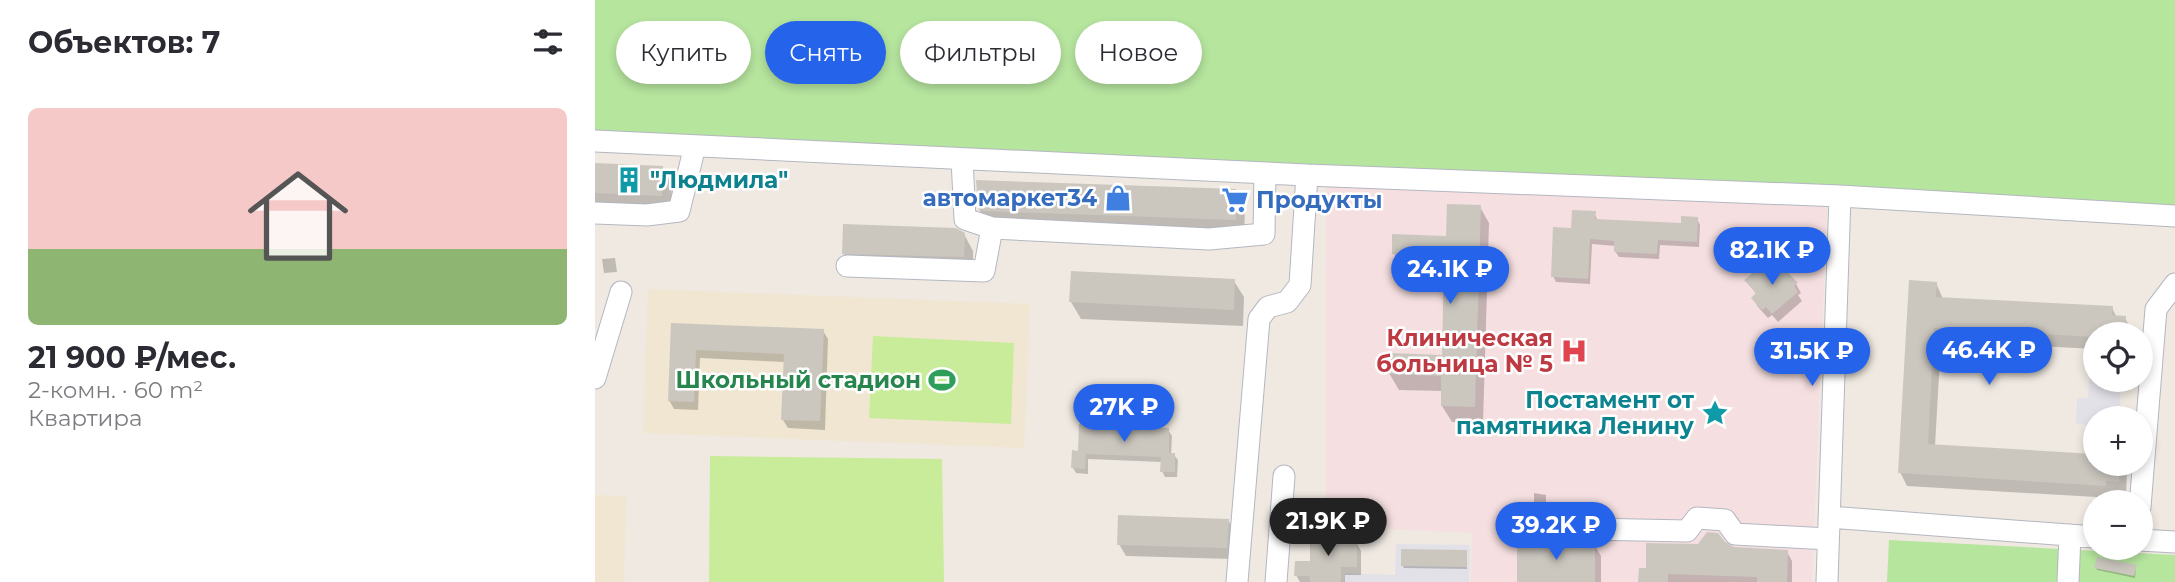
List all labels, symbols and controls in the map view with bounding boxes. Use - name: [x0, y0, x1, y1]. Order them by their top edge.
- chip: Купить: [616, 21, 751, 84]
- chip: Снять: [765, 21, 886, 84]
- chip: Фильтры: [900, 21, 1061, 84]
- chip: Новое: [1075, 21, 1202, 84]
- icon: filters: [529, 23, 567, 61]
- text: Объектов: 7: [28, 24, 220, 61]
- icon: home: [235, 153, 361, 279]
- building icon: "Людмила": [614, 165, 644, 195]
- place label: "Людмила": [650, 166, 788, 194]
- shop icon: автомаркет34: [1103, 183, 1133, 213]
- place label: автомаркет34: [923, 184, 1097, 212]
- supermarket icon: Продукты: [1220, 185, 1250, 215]
- place label: Продукты: [1256, 186, 1382, 214]
- pin: 82.1K ₽: [1707, 228, 1837, 287]
- text: 82.1K ₽: [1729, 236, 1815, 264]
- pin: 24.1K ₽: [1385, 246, 1515, 306]
- text: 24.1K ₽: [1407, 255, 1493, 283]
- map controls: [2083, 322, 2153, 560]
- button: locate: [2083, 322, 2153, 392]
- place label: Клиническая больница № 5: [1376, 324, 1553, 378]
- pin: 31.5K ₽: [1747, 328, 1877, 388]
- pin: 46.4K ₽: [1924, 328, 2054, 387]
- hospital icon: Клиническая больница № 5: [1559, 336, 1589, 366]
- text: 46.4K ₽: [1942, 336, 2036, 364]
- text: 31.5K ₽: [1770, 337, 1854, 365]
- text: 21 900 ₽/мес.: [28, 339, 236, 376]
- sports icon: Школьный стадион: [927, 365, 957, 395]
- place label: Школьный стадион: [675, 366, 921, 394]
- text: 2-комн. · 60 m²: [28, 376, 203, 404]
- pin: 27K ₽: [1075, 384, 1173, 444]
- place label: Постамент от памятника Ленину: [1456, 386, 1695, 440]
- text: 27K ₽: [1089, 393, 1159, 421]
- place icon: Постамент от памятника Ленину: [1700, 398, 1730, 428]
- text: Квартира: [28, 404, 142, 432]
- button: +: [2083, 406, 2153, 476]
- button: −: [2083, 490, 2153, 560]
- pin: 21.9K ₽: [1263, 498, 1393, 558]
- pin: 39.2K ₽: [1491, 503, 1621, 562]
- text: 21.9K ₽: [1286, 507, 1370, 535]
- text: 39.2K ₽: [1511, 511, 1601, 539]

